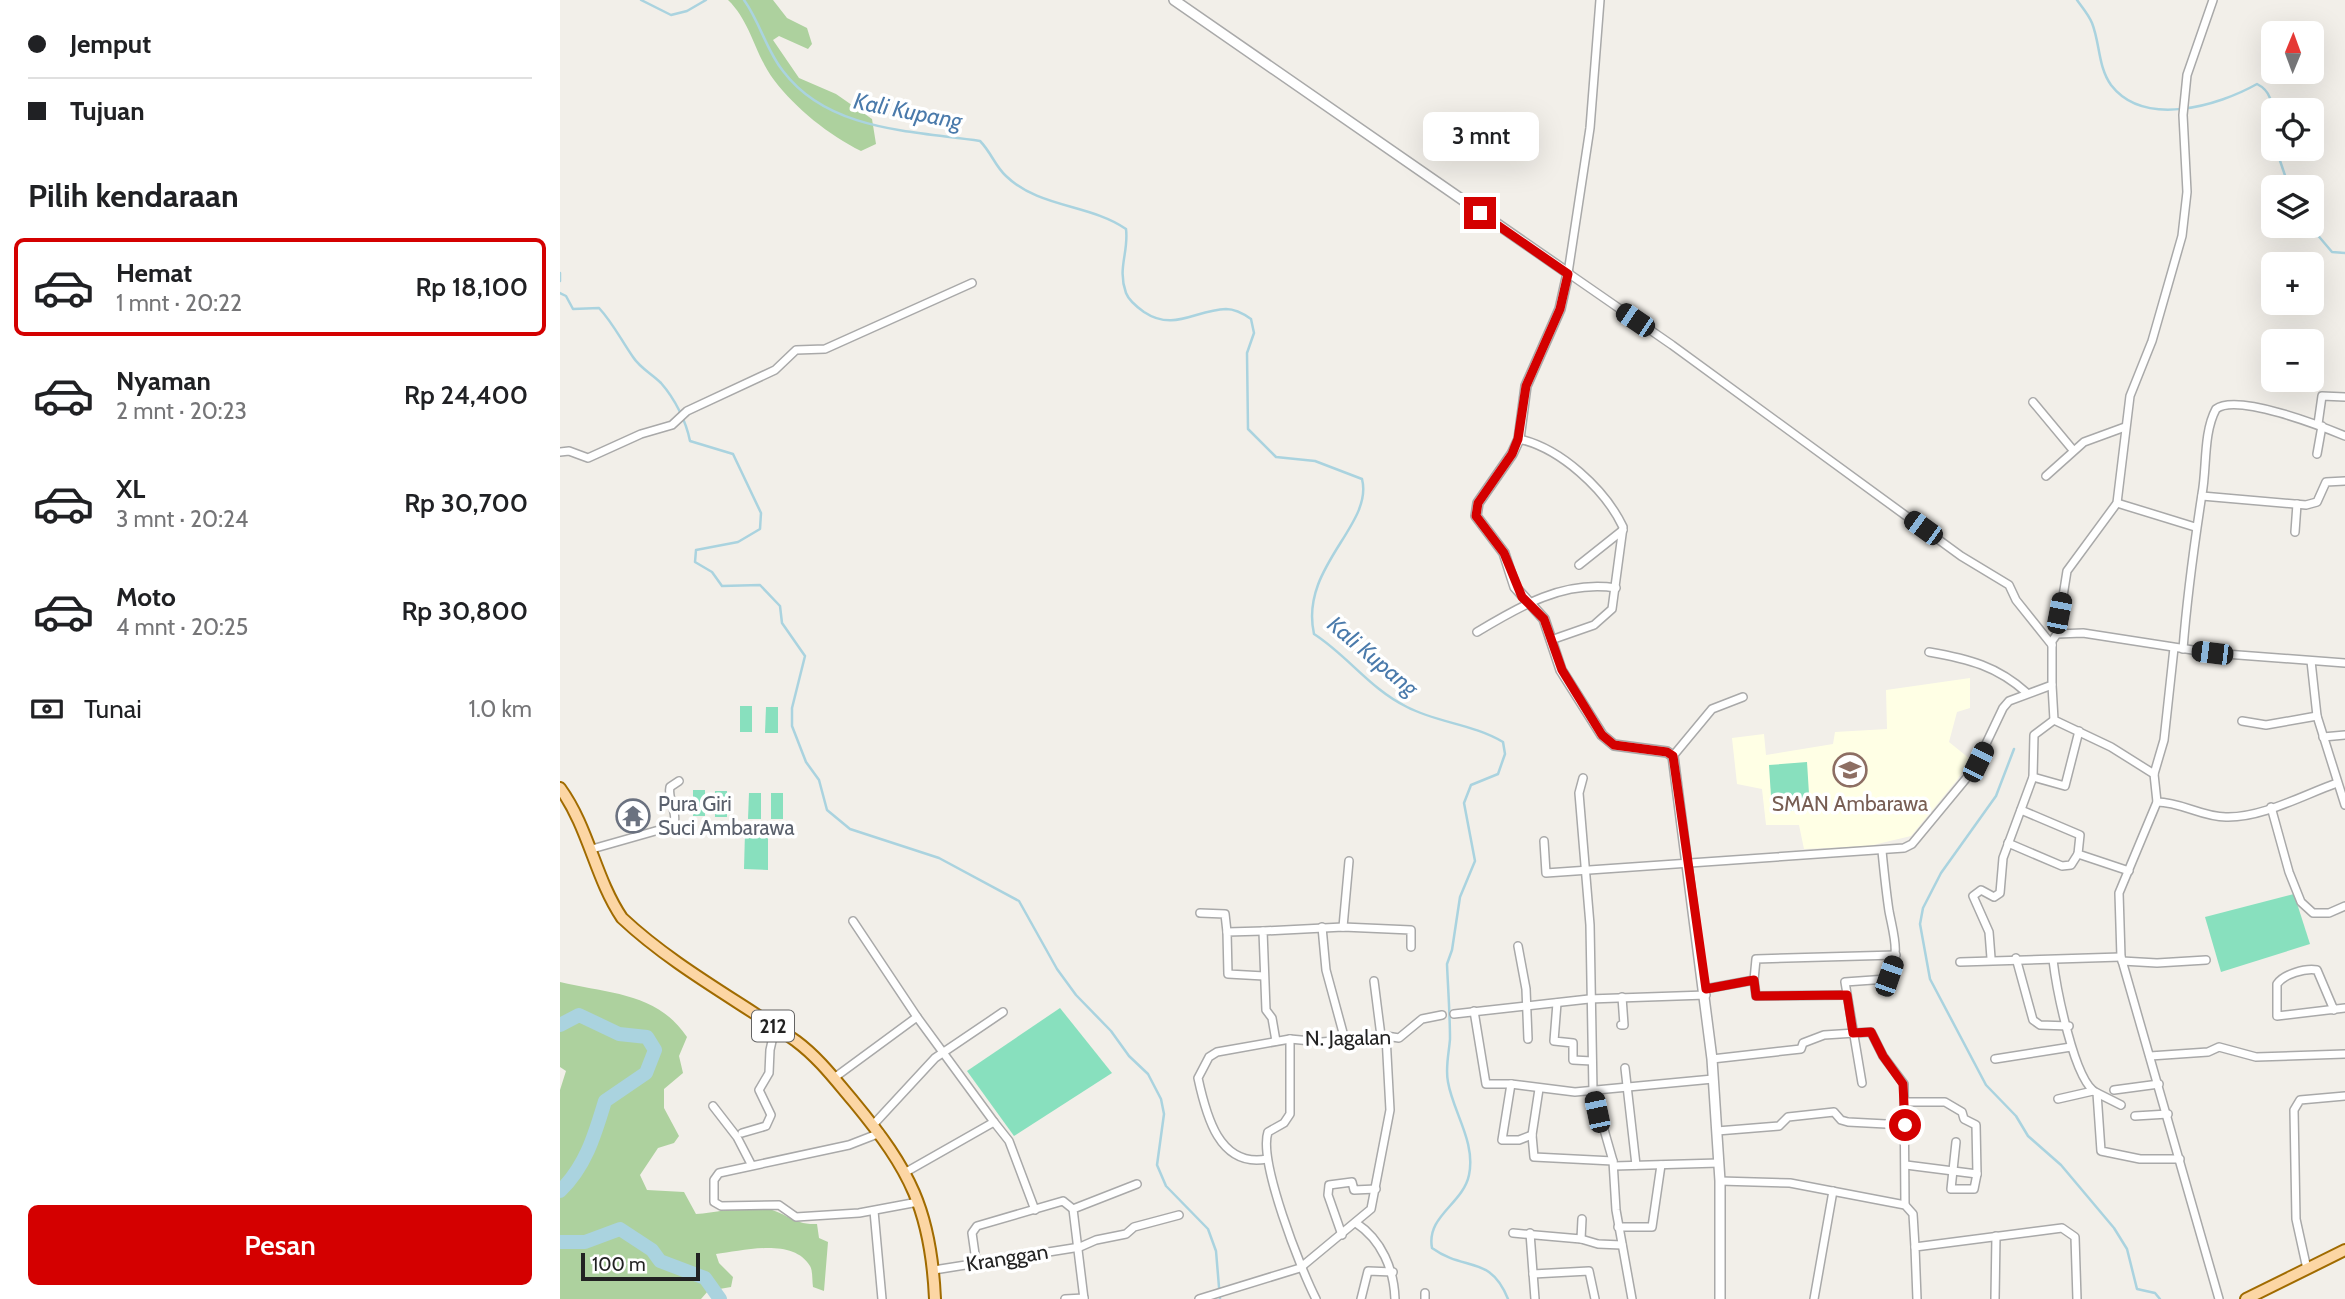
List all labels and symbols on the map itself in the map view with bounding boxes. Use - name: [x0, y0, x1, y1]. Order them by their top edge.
- north arrow: [2261, 21, 2324, 84]
- water label: Kali Kupang: [851, 87, 966, 135]
- callout: 3 mnt: [1422, 111, 1538, 160]
- route end: [1464, 197, 1496, 229]
- car: [1612, 300, 1659, 340]
- car: [1900, 507, 1947, 549]
- car: [2045, 590, 2074, 636]
- water label: Kali Kupang: [1322, 610, 1425, 703]
- car: [2190, 640, 2235, 666]
- car: [1960, 739, 1997, 785]
- school or university icon: SMAN Ambarawa: [1831, 751, 1869, 789]
- place label: Pura Giri Suci Ambarawa: [658, 791, 794, 840]
- place label: SMAN Ambarawa: [1772, 791, 1928, 816]
- temple icon: Pura Giri Suci Ambarawa: [614, 797, 652, 835]
- car: [1873, 953, 1906, 999]
- road number: 212: [752, 1010, 794, 1042]
- street label: N. Jagalan: [1305, 1024, 1391, 1051]
- car: [1583, 1089, 1612, 1135]
- route start: [1889, 1109, 1921, 1141]
- street label: Kranggan: [964, 1239, 1050, 1276]
- scale bar: [581, 1250, 700, 1282]

